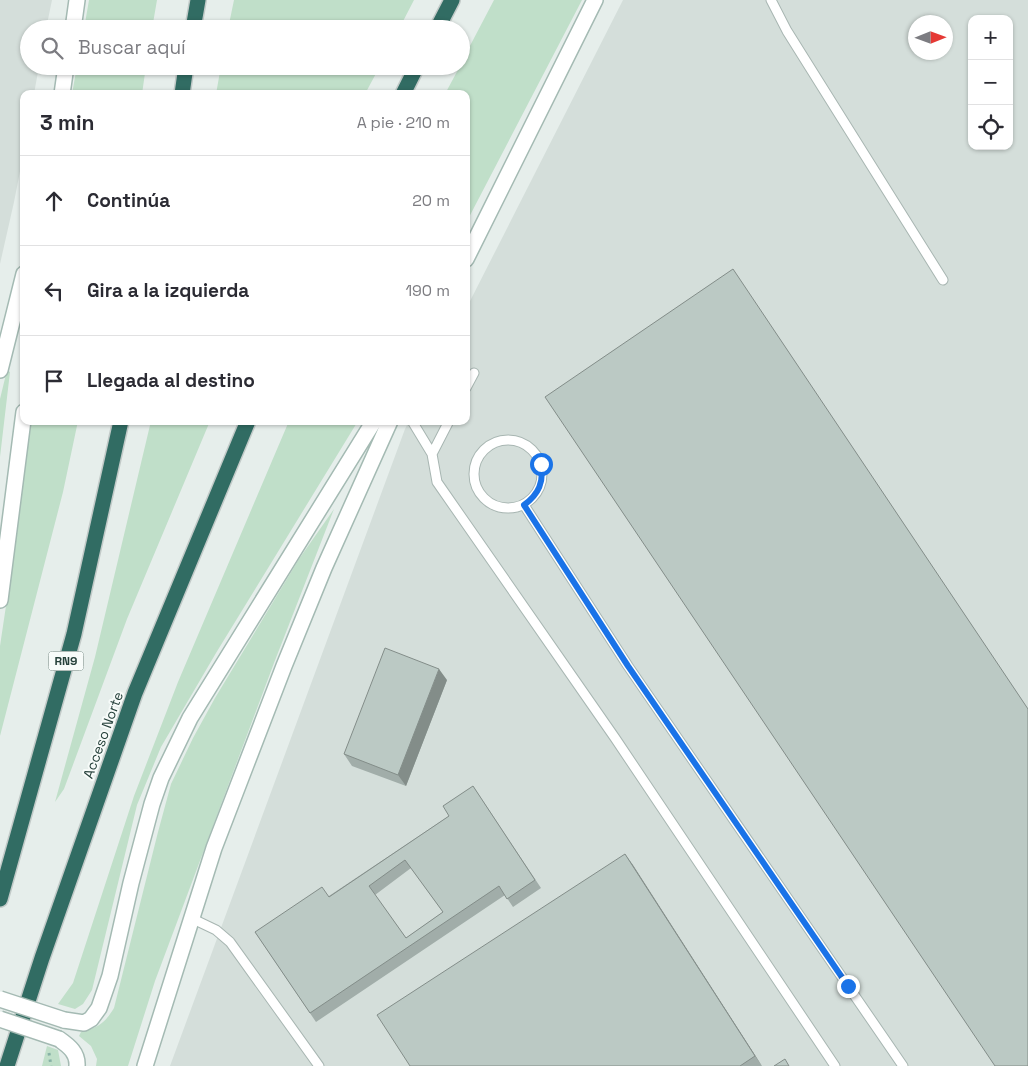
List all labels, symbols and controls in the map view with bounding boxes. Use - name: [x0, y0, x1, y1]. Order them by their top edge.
- north arrow: [908, 15, 953, 60]
- map controls: [968, 15, 1013, 150]
- button: +: [968, 15, 1013, 60]
- search box: [20, 20, 470, 75]
- icon: search: [38, 34, 66, 62]
- text: Buscar aquí: [78, 35, 186, 60]
- button: −: [968, 60, 1013, 105]
- button: locate: [968, 105, 1013, 150]
- text: 3 min: [40, 109, 95, 136]
- text: A pie · 210 m: [357, 112, 450, 133]
- icon: ahead: [40, 187, 68, 215]
- text: Continúa: [87, 188, 170, 213]
- text: 20 m: [412, 190, 450, 211]
- icon: left: [40, 277, 68, 305]
- text: Gira a la izquierda: [87, 278, 249, 303]
- text: 190 m: [405, 280, 450, 301]
- icon: arrive: [40, 367, 68, 395]
- text: Llegada al destino: [87, 368, 255, 393]
- route start: [530, 453, 553, 476]
- road number: RN9: [48, 651, 84, 670]
- street label: Acceso Norte: [79, 689, 127, 781]
- route end: [837, 975, 860, 998]

